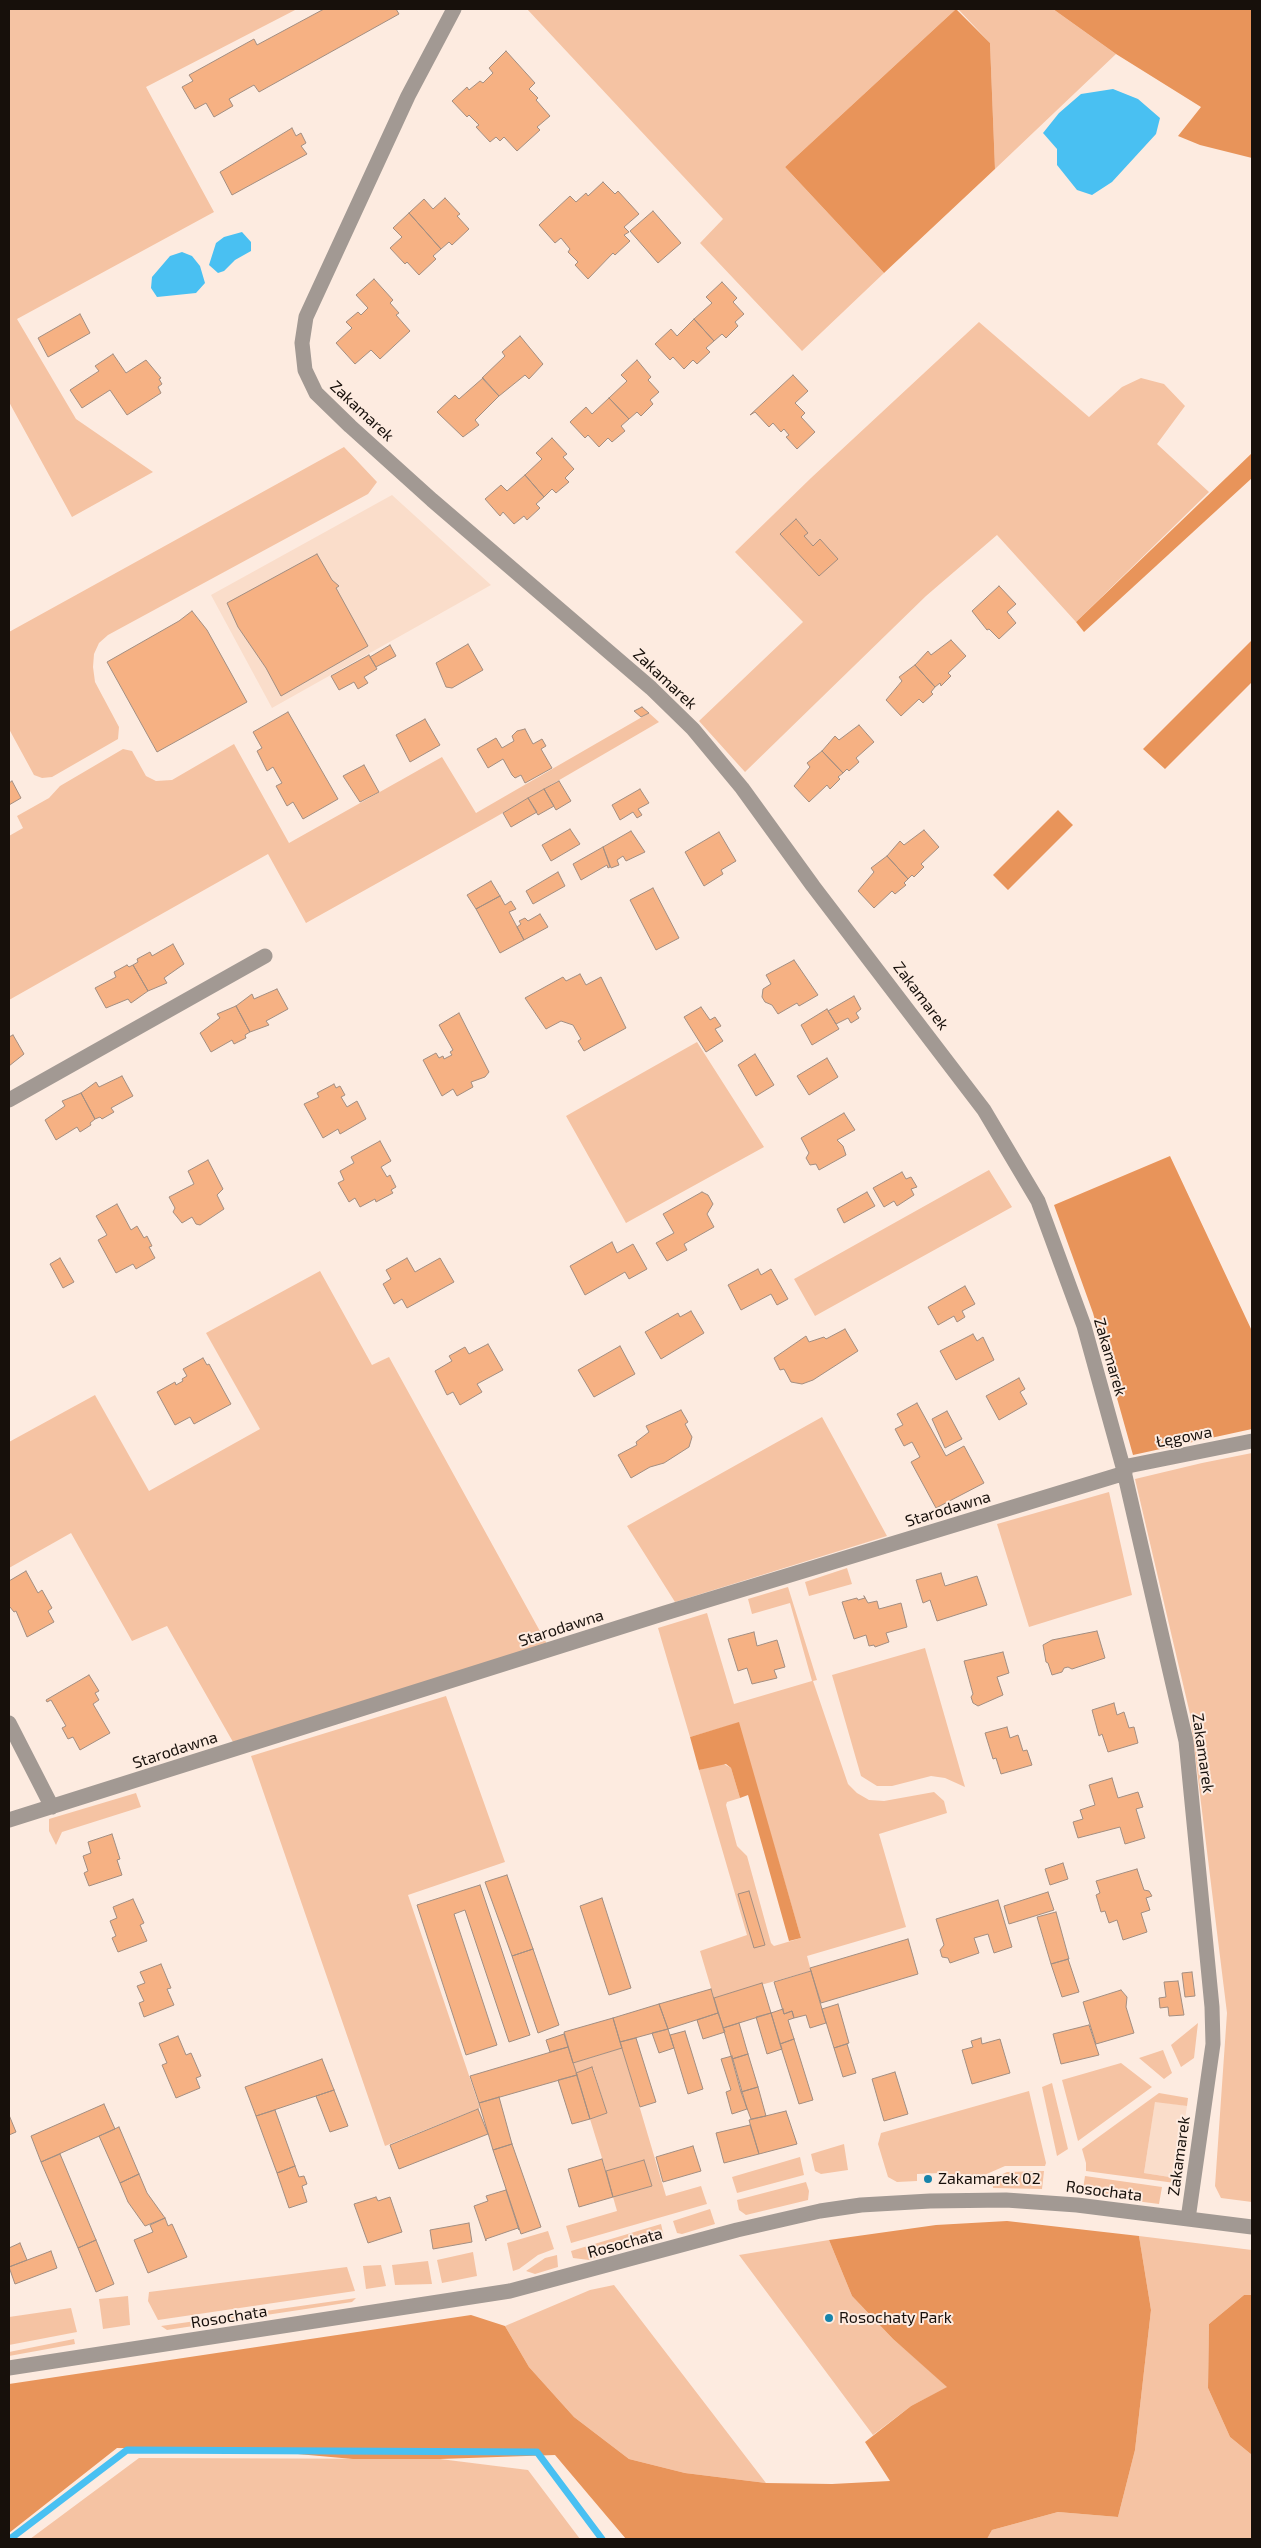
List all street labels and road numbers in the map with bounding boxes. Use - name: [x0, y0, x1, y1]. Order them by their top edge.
- street label: Zakamarek: [326, 377, 398, 445]
- street label: Zakamarek: [629, 645, 701, 713]
- street label: Zakamarek: [889, 958, 953, 1034]
- street label: Zakamarek: [1090, 1316, 1130, 1398]
- street label: Łęgowa: [1154, 1422, 1214, 1452]
- street label: Starodawna: [903, 1487, 993, 1531]
- street label: Starodawna: [516, 1605, 606, 1651]
- street label: Zakamarek: [1188, 1712, 1218, 1794]
- street label: Starodawna: [130, 1727, 220, 1773]
- street label: Zakamarek: [1164, 2115, 1194, 2197]
- street label: Rosochata: [1065, 2177, 1143, 2205]
- street label: Rosochata: [585, 2224, 665, 2262]
- street label: Rosochata: [190, 2302, 268, 2332]

